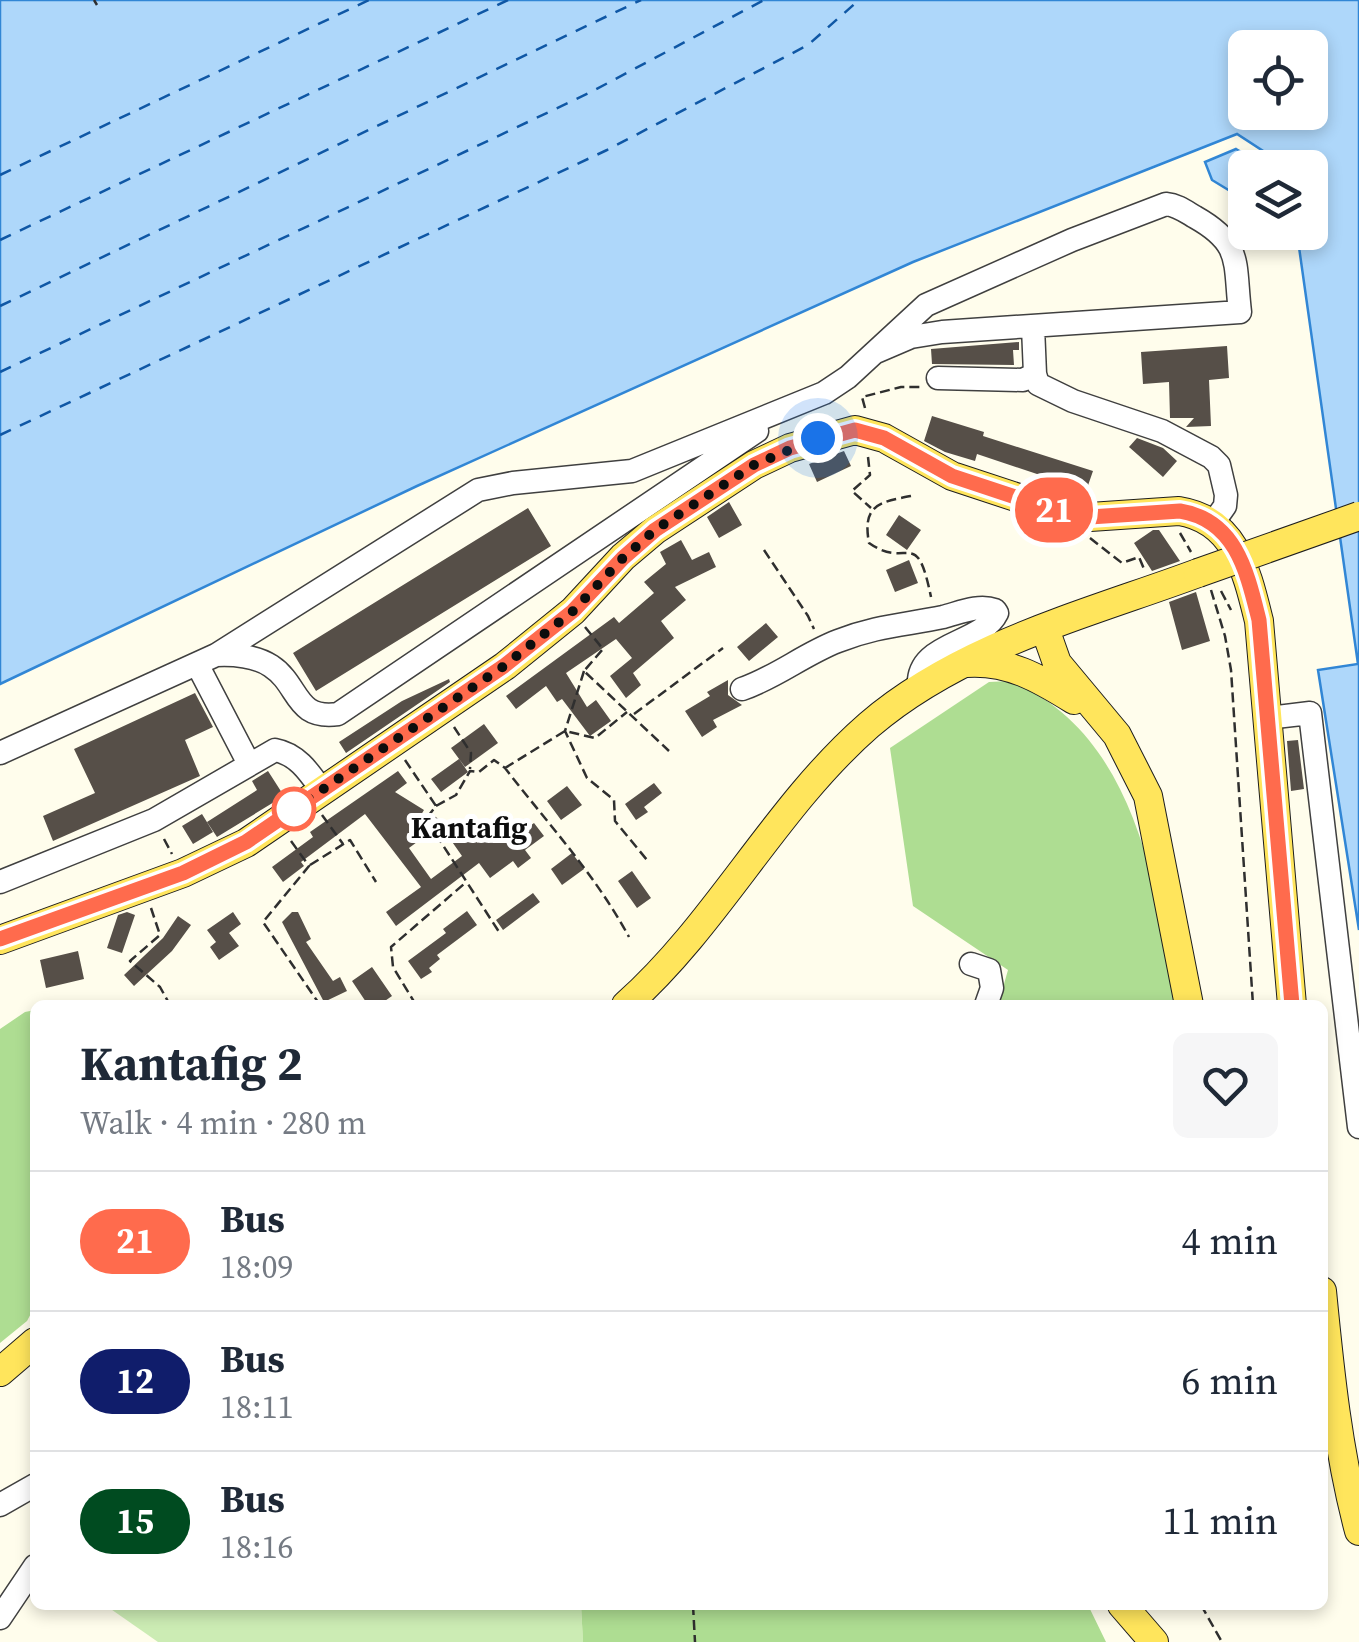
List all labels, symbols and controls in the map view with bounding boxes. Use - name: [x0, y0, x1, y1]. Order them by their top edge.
- map controls: [1228, 30, 1328, 250]
- button: locate: [1228, 30, 1328, 130]
- button: layers: [1228, 150, 1328, 250]
- your location: [793, 413, 843, 463]
- line badge: 21: [1009, 478, 1099, 542]
- text: 21: [1035, 486, 1073, 534]
- unlabelled marker: [273, 788, 315, 830]
- district label: Kantafig: [411, 807, 527, 848]
- text: Kantafig 2: [80, 1030, 303, 1096]
- button: heart: [1173, 1033, 1278, 1138]
- text: Walk · 4 min · 280 m: [80, 1101, 366, 1145]
- text: Bus: [220, 1193, 285, 1245]
- text: 4 min: [1182, 1215, 1278, 1267]
- text: 21: [116, 1217, 154, 1265]
- text: 18:09: [220, 1245, 294, 1289]
- text: Bus: [220, 1333, 285, 1385]
- text: 6 min: [1182, 1355, 1278, 1407]
- text: 12: [116, 1357, 154, 1405]
- text: 18:11: [220, 1385, 294, 1429]
- text: Bus: [220, 1473, 285, 1525]
- text: 11 min: [1163, 1495, 1278, 1547]
- text: 15: [116, 1497, 154, 1545]
- text: 18:16: [220, 1525, 294, 1569]

